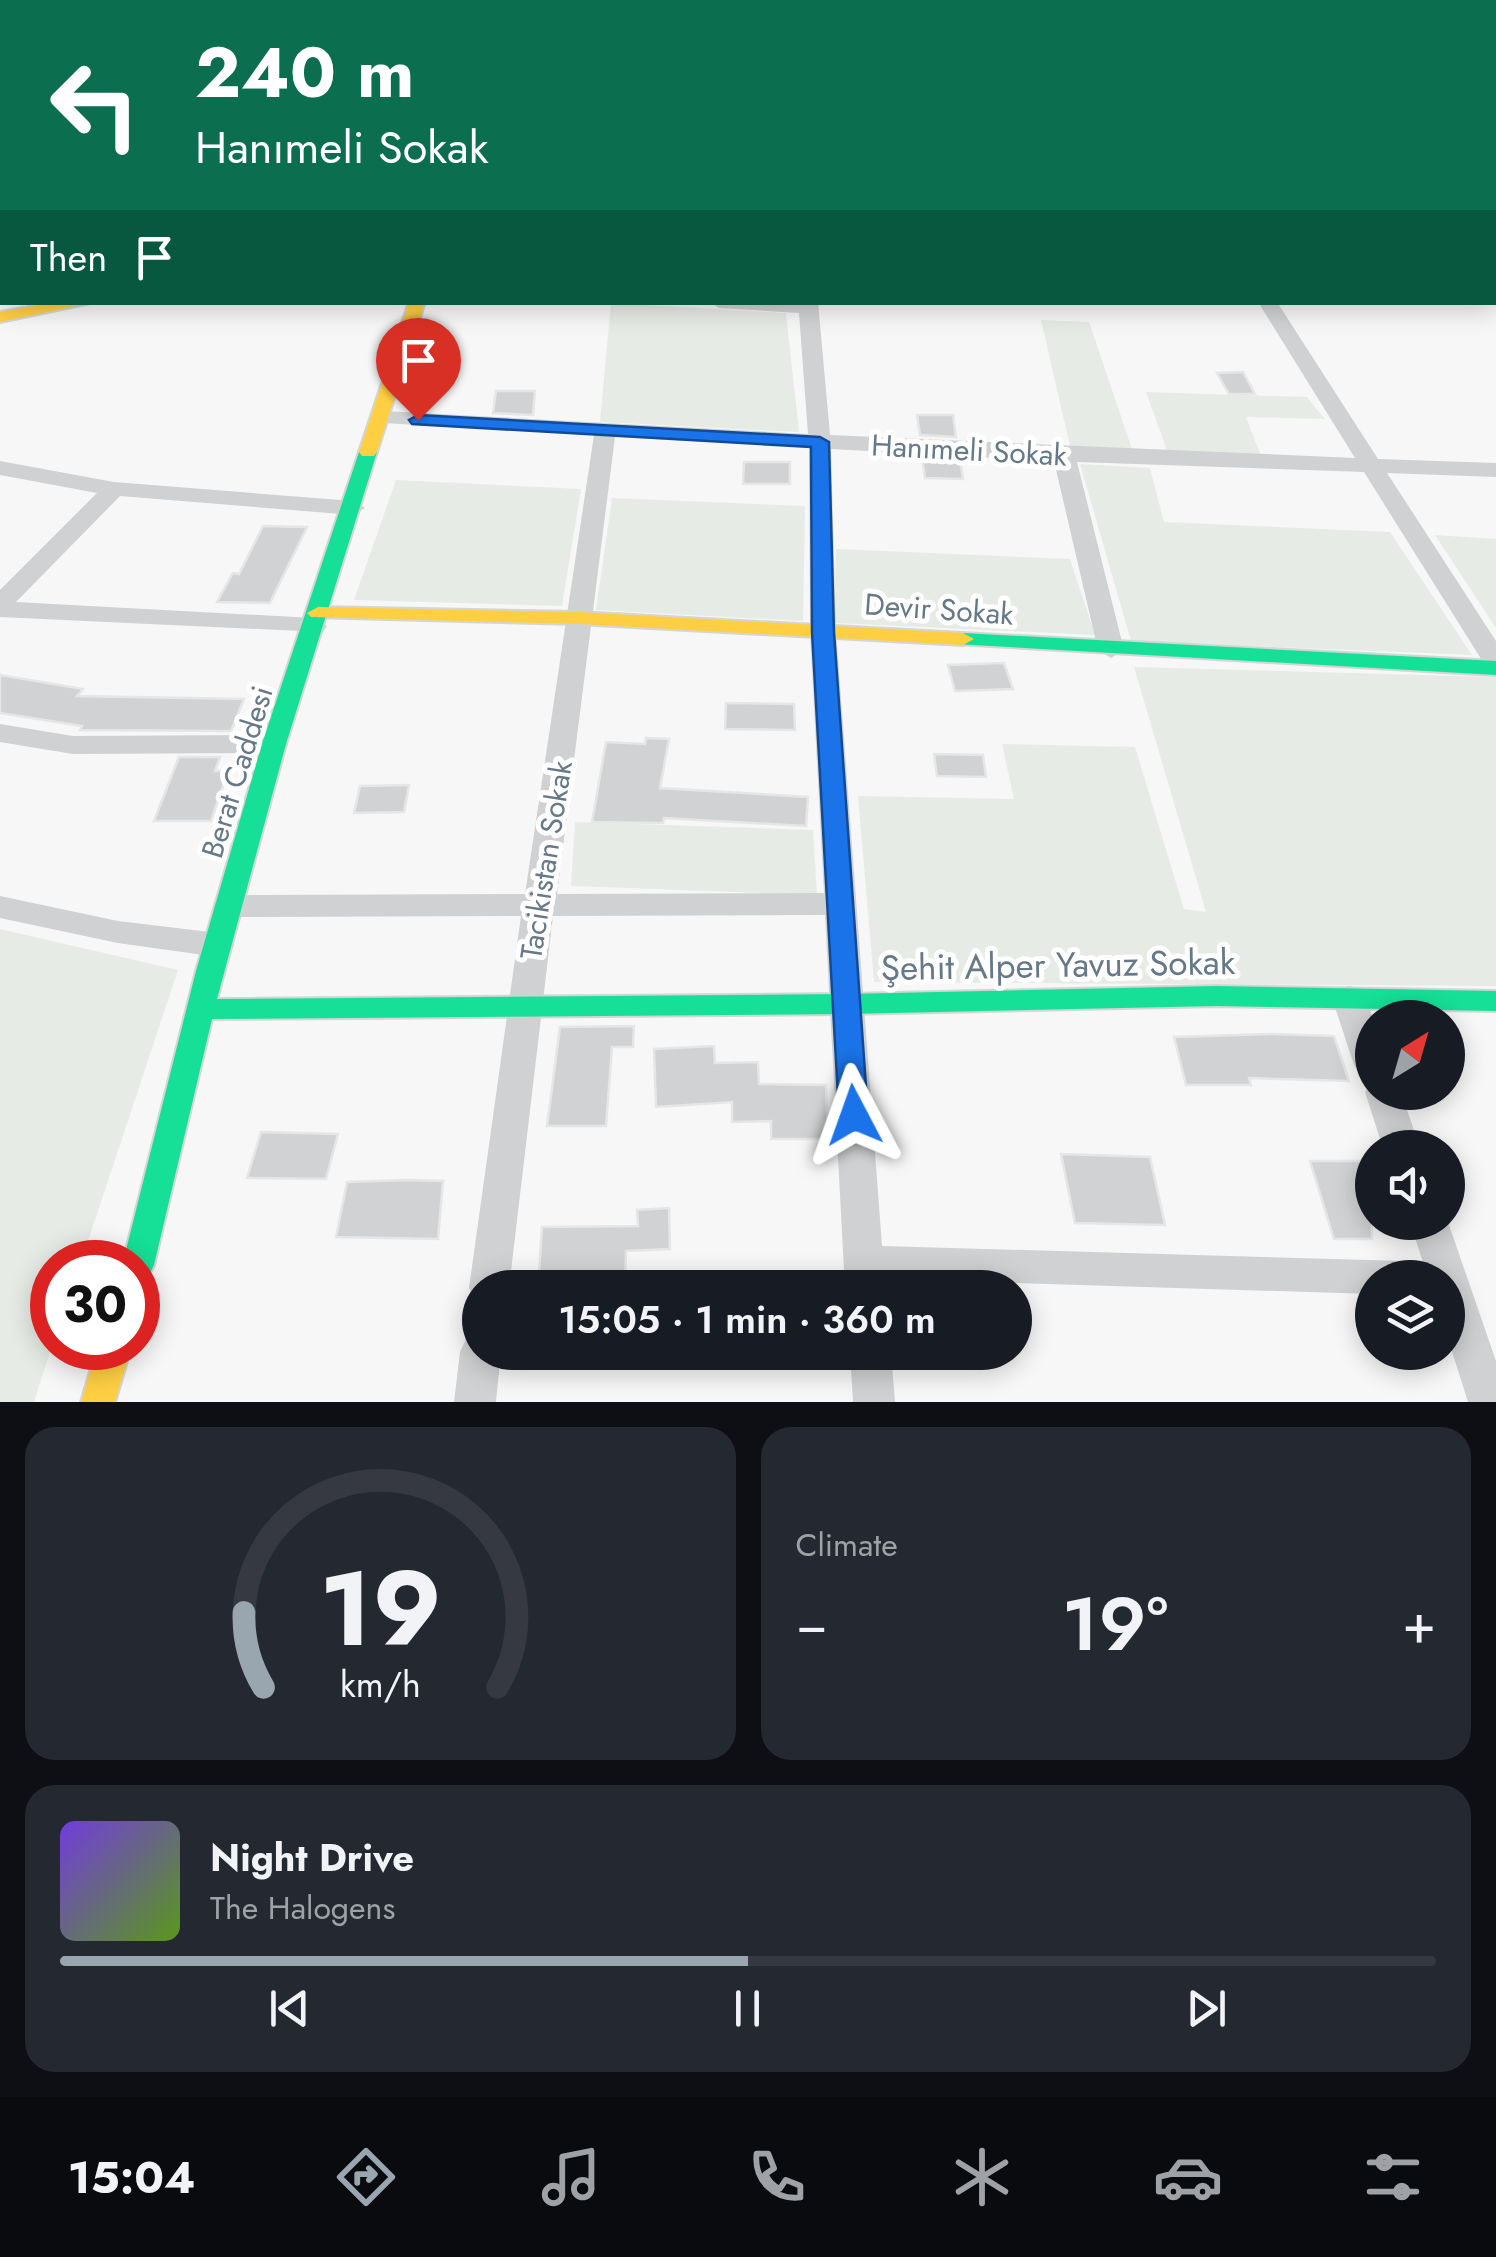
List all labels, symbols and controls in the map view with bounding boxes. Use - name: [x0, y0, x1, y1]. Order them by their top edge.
- text: 240 m: [195, 22, 415, 123]
- icon: left: [30, 40, 160, 170]
- text: Hanımeli Sokak: [195, 115, 488, 180]
- text: Then: [30, 230, 107, 285]
- icon: arrive: [127, 230, 182, 285]
- pin: [376, 318, 461, 421]
- icon: arrive: [391, 333, 446, 388]
- street label: Hanımeli Sokak: [870, 423, 1069, 477]
- street label: Devir Sokak: [863, 582, 1016, 636]
- street label: Berat Caddesi: [190, 681, 284, 863]
- street label: Tacikistan Sokak: [509, 757, 583, 962]
- street label: Şehit Alper Yavuz Sokak: [880, 937, 1236, 993]
- north arrow: [1355, 1000, 1465, 1110]
- map controls: [1355, 1000, 1465, 1370]
- position arrow: [802, 1063, 906, 1167]
- button: sound: [1355, 1130, 1465, 1240]
- speed limit sign: 30: [30, 1240, 160, 1370]
- button: layers: [1355, 1260, 1465, 1370]
- text: 15:05 · 1 min · 360 m: [558, 1292, 936, 1347]
- text: Climate: [796, 1522, 898, 1568]
- text: 19: [319, 1534, 442, 1684]
- text: 19°: [1062, 1570, 1168, 1678]
- text: −: [796, 1584, 828, 1664]
- text: +: [1402, 1584, 1436, 1664]
- text: km/h: [340, 1659, 421, 1710]
- text: Night Drive: [210, 1830, 414, 1885]
- text: The Halogens: [210, 1885, 395, 1931]
- icon: previous: [262, 1981, 317, 2036]
- icon: pause: [720, 1981, 775, 2036]
- icon: next: [1179, 1981, 1234, 2036]
- icon: directions: [331, 2142, 401, 2212]
- icon: music: [536, 2142, 606, 2212]
- icon: phone: [742, 2142, 812, 2212]
- icon: climate: [947, 2142, 1017, 2212]
- icon: car: [1153, 2142, 1223, 2212]
- icon: filters: [1358, 2142, 1428, 2212]
- text: 15:04: [68, 2145, 195, 2210]

